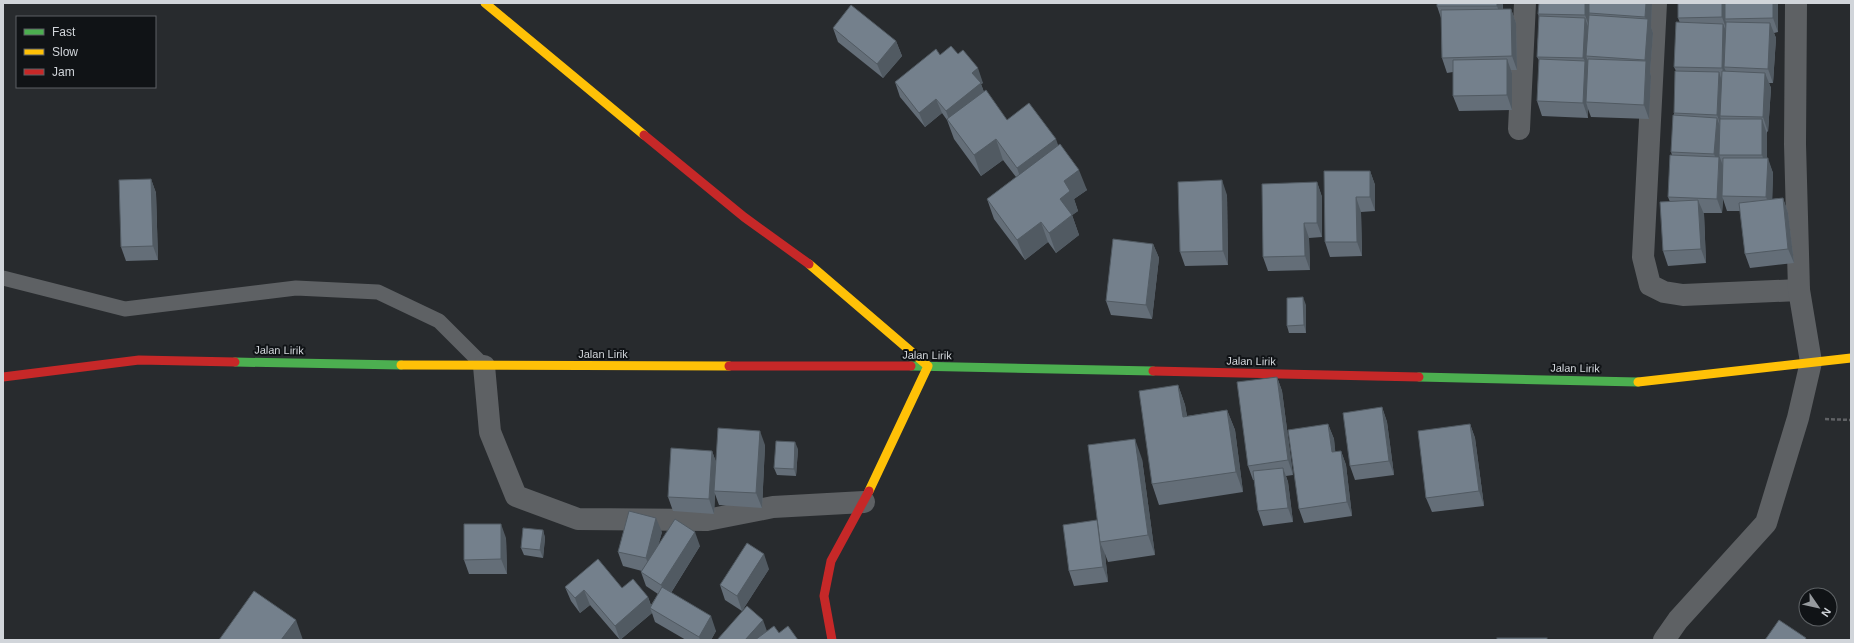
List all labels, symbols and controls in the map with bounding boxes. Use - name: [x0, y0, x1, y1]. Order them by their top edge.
- legend: [16, 16, 156, 88]
- text: Fast: [52, 25, 76, 39]
- text: Slow: [52, 45, 78, 59]
- text: Jam: [52, 65, 75, 79]
- street label: Jalan Lirik: [254, 344, 304, 356]
- street label: Jalan Lirik: [578, 348, 628, 360]
- street label: Jalan Lirik: [902, 349, 952, 361]
- street label: Jalan Lirik: [1226, 355, 1276, 367]
- street label: Jalan Lirik: [1550, 362, 1600, 374]
- north arrow: [1798, 587, 1838, 627]
- text: N: [1819, 606, 1833, 619]

